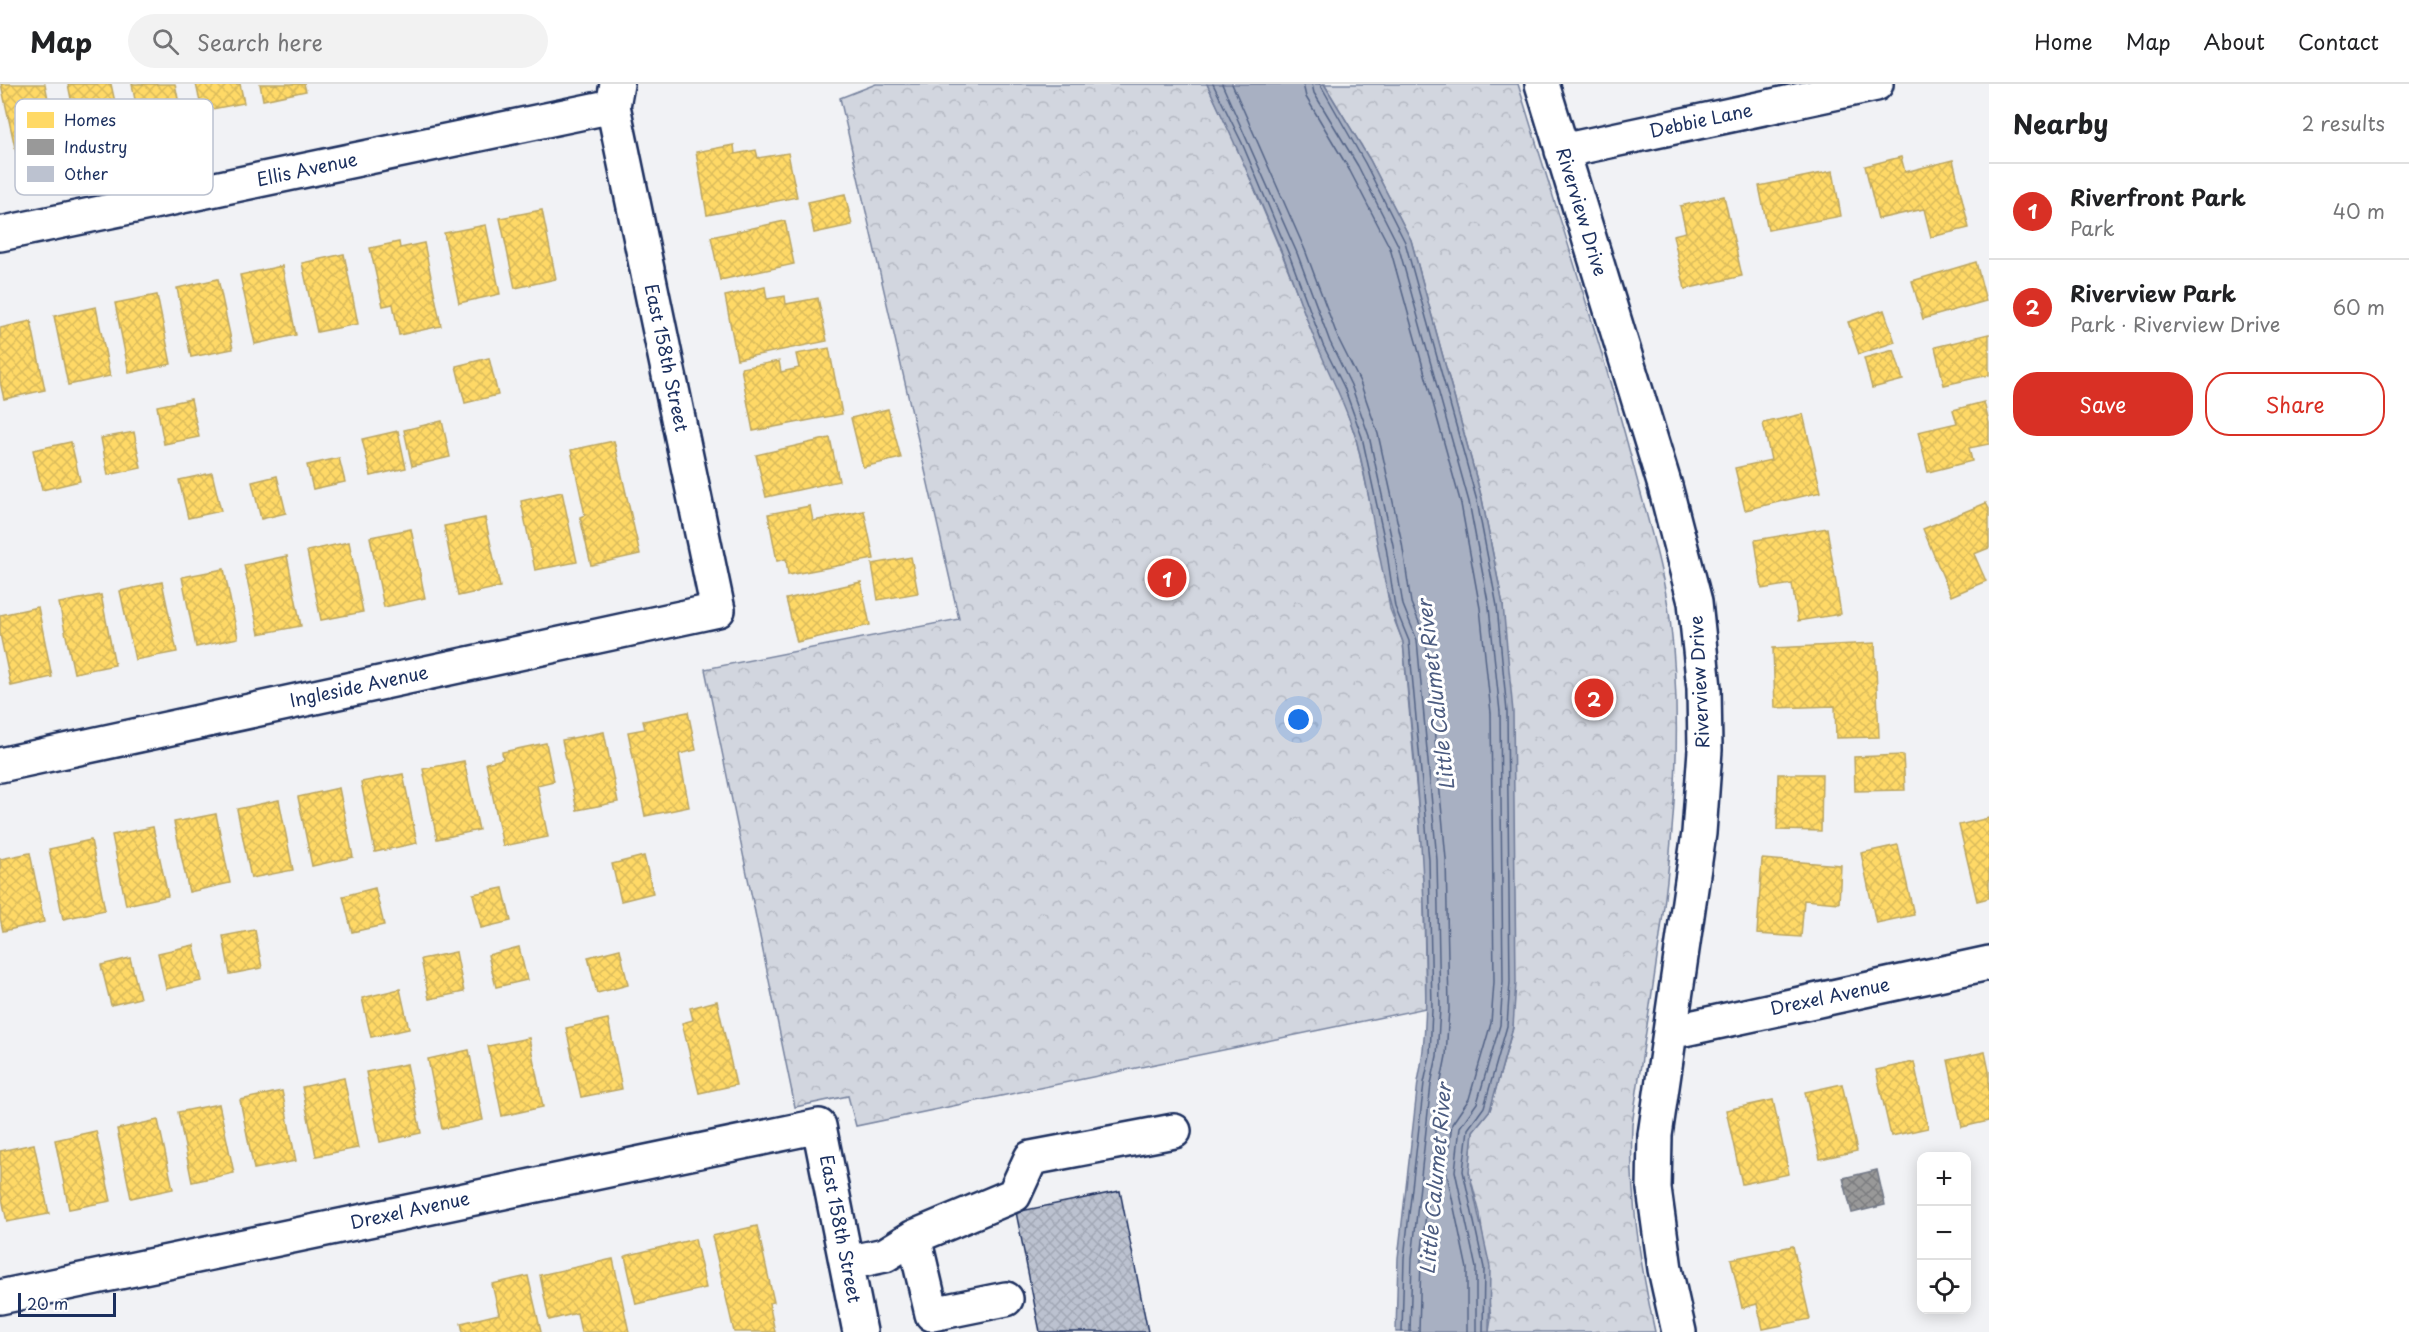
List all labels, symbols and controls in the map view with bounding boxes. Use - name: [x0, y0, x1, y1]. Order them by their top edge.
- search box: [128, 14, 548, 68]
- text: Map: [30, 20, 92, 63]
- icon: search: [149, 25, 182, 58]
- text: Search here: [197, 25, 323, 58]
- text: Home: [2034, 25, 2093, 57]
- text: Map: [2126, 25, 2171, 57]
- text: About: [2204, 25, 2265, 57]
- text: Contact: [2298, 25, 2379, 57]
- street label: Debbie Lane: [1646, 95, 1755, 144]
- legend: [15, 99, 213, 195]
- text: Nearby: [2013, 104, 2108, 143]
- text: Homes: [64, 107, 116, 131]
- text: 2 results: [2302, 108, 2385, 138]
- text: Industry: [64, 134, 127, 158]
- street label: Riverview Drive: [1550, 144, 1615, 279]
- street label: Ellis Avenue: [254, 145, 360, 192]
- text: Other: [64, 161, 108, 185]
- text: Riverfront Park: [2070, 180, 2246, 213]
- text: 1: [2028, 196, 2037, 226]
- text: 40 m: [2333, 196, 2385, 226]
- text: Park: [2070, 213, 2115, 243]
- text: Riverview Park: [2070, 276, 2236, 309]
- street label: East 158th Street: [639, 281, 696, 434]
- text: 2: [2025, 292, 2040, 322]
- text: 60 m: [2333, 292, 2385, 322]
- text: Park · Riverview Drive: [2070, 309, 2280, 339]
- button: Save: [2013, 372, 2193, 436]
- button: Share: [2205, 372, 2385, 436]
- pin: 1: [1148, 556, 1186, 600]
- water label: Little Calumet River: [1408, 595, 1462, 792]
- street label: Riverview Drive: [1682, 615, 1715, 749]
- street label: Ingleside Avenue: [287, 658, 430, 713]
- pin: 2: [1574, 676, 1614, 720]
- your location: [1284, 705, 1313, 734]
- street label: Drexel Avenue: [1768, 970, 1892, 1021]
- water label: Little Calumet River: [1412, 1079, 1459, 1276]
- street label: East 158th Street: [814, 1152, 869, 1305]
- map controls: [1917, 1152, 1971, 1314]
- button: +: [1917, 1152, 1971, 1206]
- street label: Drexel Avenue: [348, 1184, 472, 1235]
- button: −: [1917, 1206, 1971, 1260]
- button: locate: [1917, 1260, 1971, 1314]
- scale bar: [18, 1290, 116, 1318]
- text: 20 m: [27, 1291, 68, 1315]

